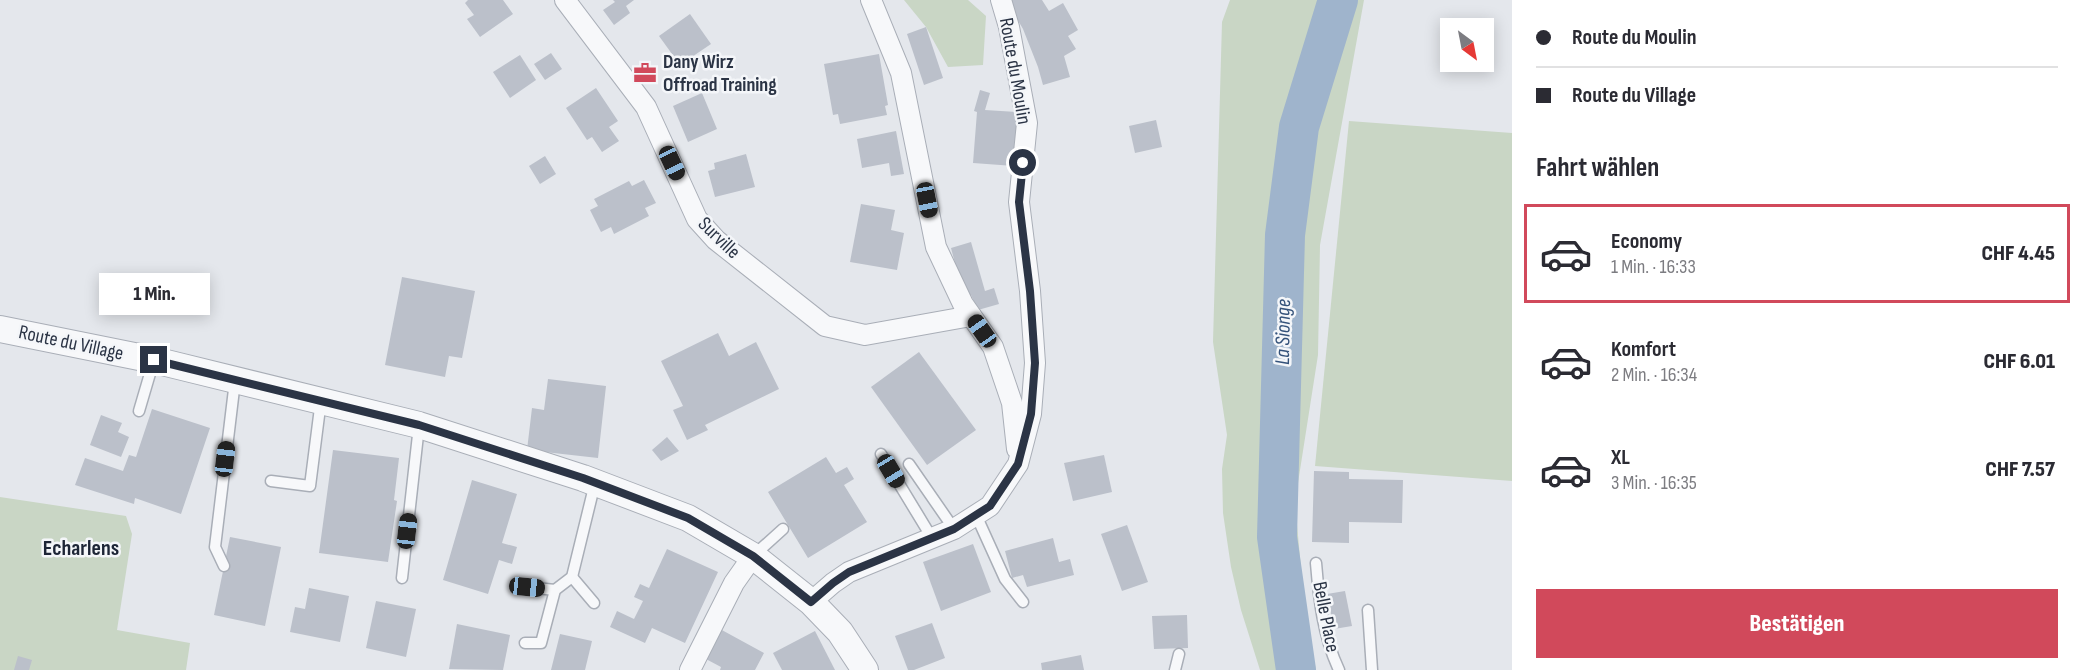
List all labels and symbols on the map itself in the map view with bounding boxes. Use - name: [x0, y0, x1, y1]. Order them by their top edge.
- street label: Route du Moulin: [994, 16, 1036, 126]
- north arrow: [1440, 18, 1494, 72]
- place label: Dany Wirz Offroad Training: [663, 50, 777, 97]
- office icon: Dany Wirz Offroad Training: [632, 60, 658, 86]
- car: [656, 143, 688, 183]
- route start: [1009, 149, 1036, 176]
- car: [915, 181, 939, 219]
- street label: Surville: [693, 212, 745, 264]
- callout: 1 Min.: [98, 273, 210, 315]
- water label: La Sionge: [1270, 299, 1296, 365]
- car: [964, 311, 1000, 351]
- street label: Route du Village: [16, 320, 126, 366]
- route end: [140, 346, 167, 373]
- car: [214, 440, 236, 478]
- car: [874, 451, 908, 491]
- car: [396, 512, 418, 550]
- district label: Echarlens: [43, 535, 119, 562]
- car: [508, 576, 546, 598]
- street label: Belle Place: [1307, 580, 1345, 654]

